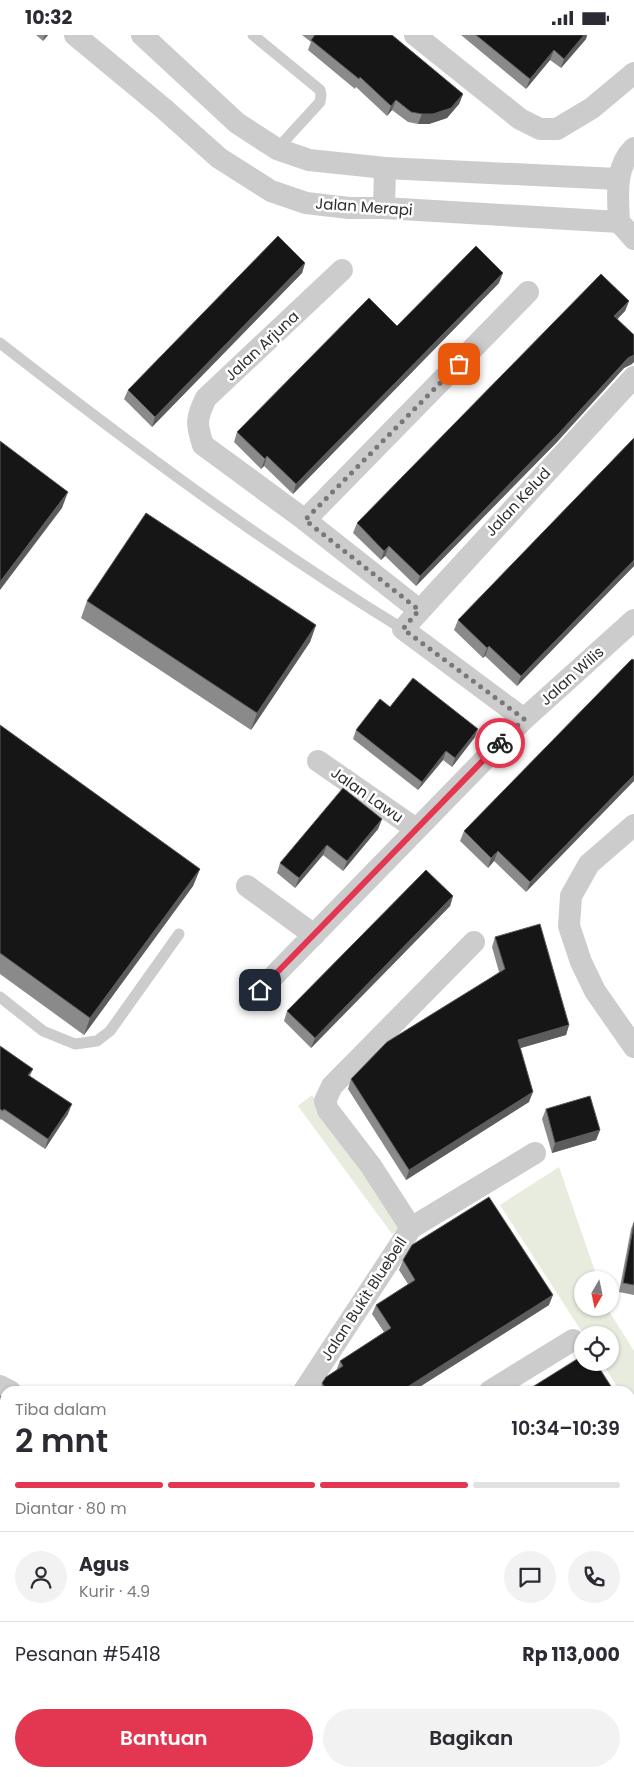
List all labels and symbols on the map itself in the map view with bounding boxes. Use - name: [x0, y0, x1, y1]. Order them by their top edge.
- street label: Jalan Merapi: [315, 193, 413, 220]
- street label: Jalan Arjuna: [220, 306, 303, 385]
- pin: [438, 343, 480, 385]
- street label: Jalan Kelud: [480, 463, 555, 541]
- street label: Jalan Wilis: [535, 641, 608, 710]
- courier: [475, 718, 525, 768]
- street label: Jalan Lawu: [327, 762, 408, 827]
- pin: [239, 969, 281, 1011]
- street label: Jalan Bukit Bluebell: [316, 1233, 412, 1365]
- north arrow: [574, 1271, 619, 1316]

